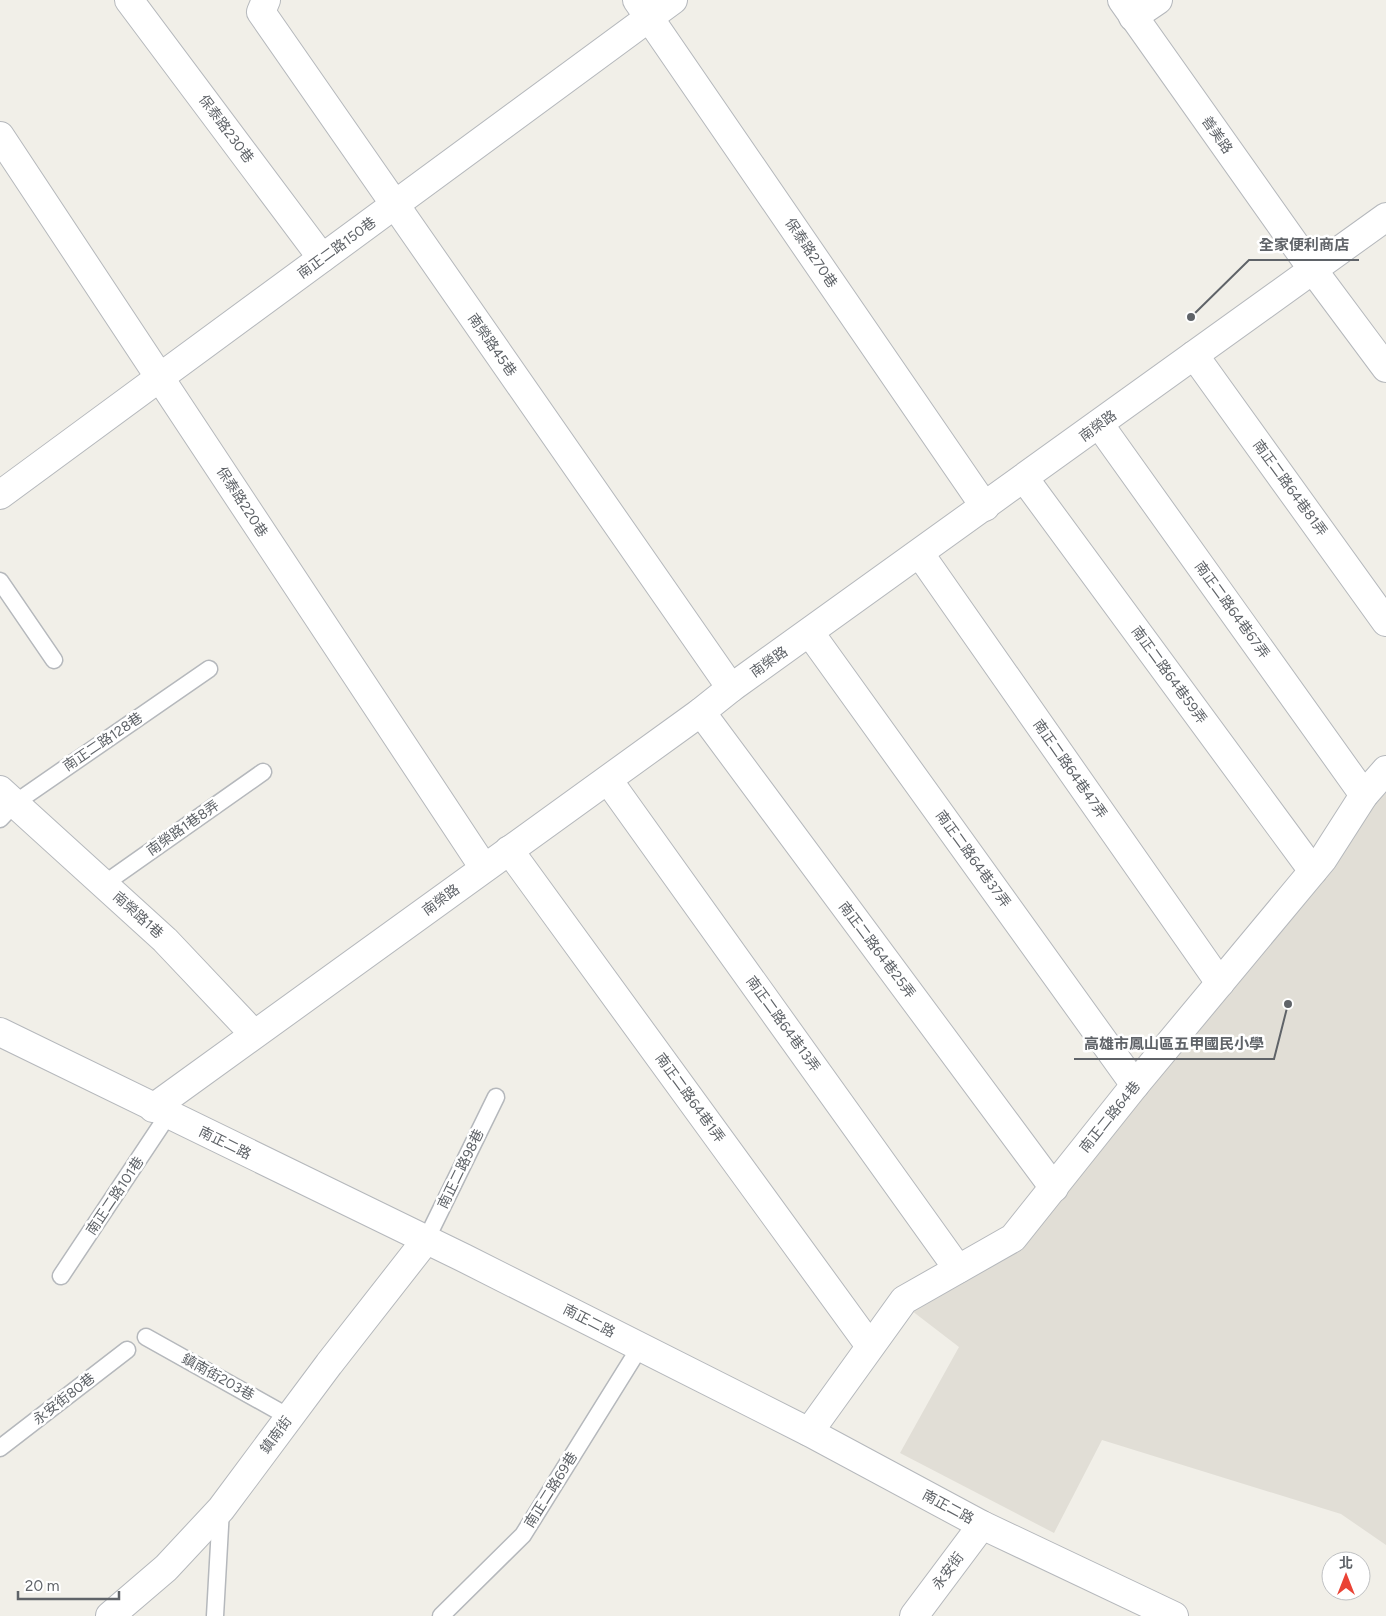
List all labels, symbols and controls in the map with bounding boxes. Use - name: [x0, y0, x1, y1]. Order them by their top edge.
- street label: 保泰路230巷: [195, 92, 257, 166]
- street label: 善美路: [1198, 113, 1236, 157]
- street label: 南正二路150巷: [294, 214, 380, 282]
- street label: 保泰路270巷: [781, 215, 841, 291]
- callout: 全家便利商店: [1249, 230, 1359, 260]
- text: 全家便利商店: [1259, 236, 1349, 254]
- street label: 南榮路45巷: [464, 310, 520, 380]
- street label: 南榮路: [1076, 407, 1120, 445]
- street label: 南正二路64巷81弄: [1249, 436, 1331, 540]
- street label: 保泰路220巷: [213, 464, 271, 540]
- street label: 南正二路64巷67弄: [1191, 558, 1273, 662]
- street label: 南正二路64巷59弄: [1128, 623, 1210, 727]
- street label: 南榮路: [747, 643, 791, 681]
- street label: 南正二路128巷: [60, 709, 146, 775]
- street label: 南正二路64巷47弄: [1030, 716, 1110, 822]
- street label: 南榮路1巷8弄: [144, 797, 222, 859]
- street label: 南正二路64巷37弄: [932, 807, 1014, 911]
- street label: 南榮路: [419, 881, 463, 919]
- street label: 南榮路1巷: [109, 888, 167, 942]
- street label: 南正二路64巷25弄: [835, 898, 919, 1002]
- street label: 南正二路64巷13弄: [743, 973, 823, 1075]
- callout: 高雄市鳳山區五甲國民小學: [1074, 1029, 1274, 1059]
- text: 高雄市鳳山區五甲國民小學: [1084, 1035, 1264, 1053]
- street label: 南正二路64巷1弄: [652, 1050, 728, 1146]
- street label: 南正二路64巷: [1076, 1078, 1144, 1156]
- street label: 南正二路: [196, 1123, 254, 1163]
- street label: 南正二路98巷: [434, 1126, 488, 1212]
- street label: 南正二路101巷: [83, 1154, 147, 1238]
- street label: 南正二路: [560, 1301, 618, 1341]
- street label: 鎮南街203巷: [179, 1350, 257, 1404]
- street label: 永安街80巷: [30, 1370, 98, 1428]
- street label: 鎮南街: [257, 1413, 295, 1457]
- street label: 南正二路69巷: [521, 1449, 581, 1531]
- street label: 南正二路: [919, 1486, 977, 1528]
- street label: 永安街: [929, 1549, 967, 1593]
- north arrow: [1321, 1551, 1371, 1601]
- text: 北: [1339, 1555, 1353, 1572]
- scale bar: [18, 1568, 119, 1600]
- text: 20 m: [25, 1577, 59, 1595]

